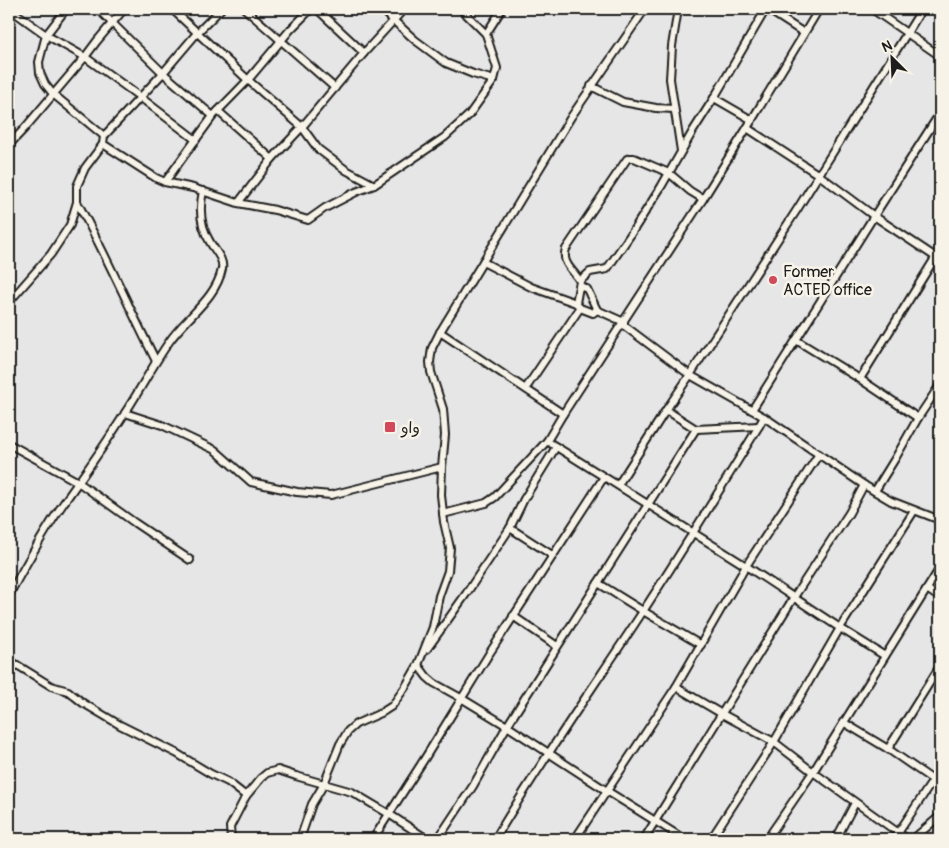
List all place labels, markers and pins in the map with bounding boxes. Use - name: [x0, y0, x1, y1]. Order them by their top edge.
- place label: Former ACTED office: [783, 262, 872, 300]
- marker: Former ACTED office: [767, 274, 779, 286]
- place label: واو: [400, 418, 420, 438]
- marker: واو: [383, 420, 397, 434]

